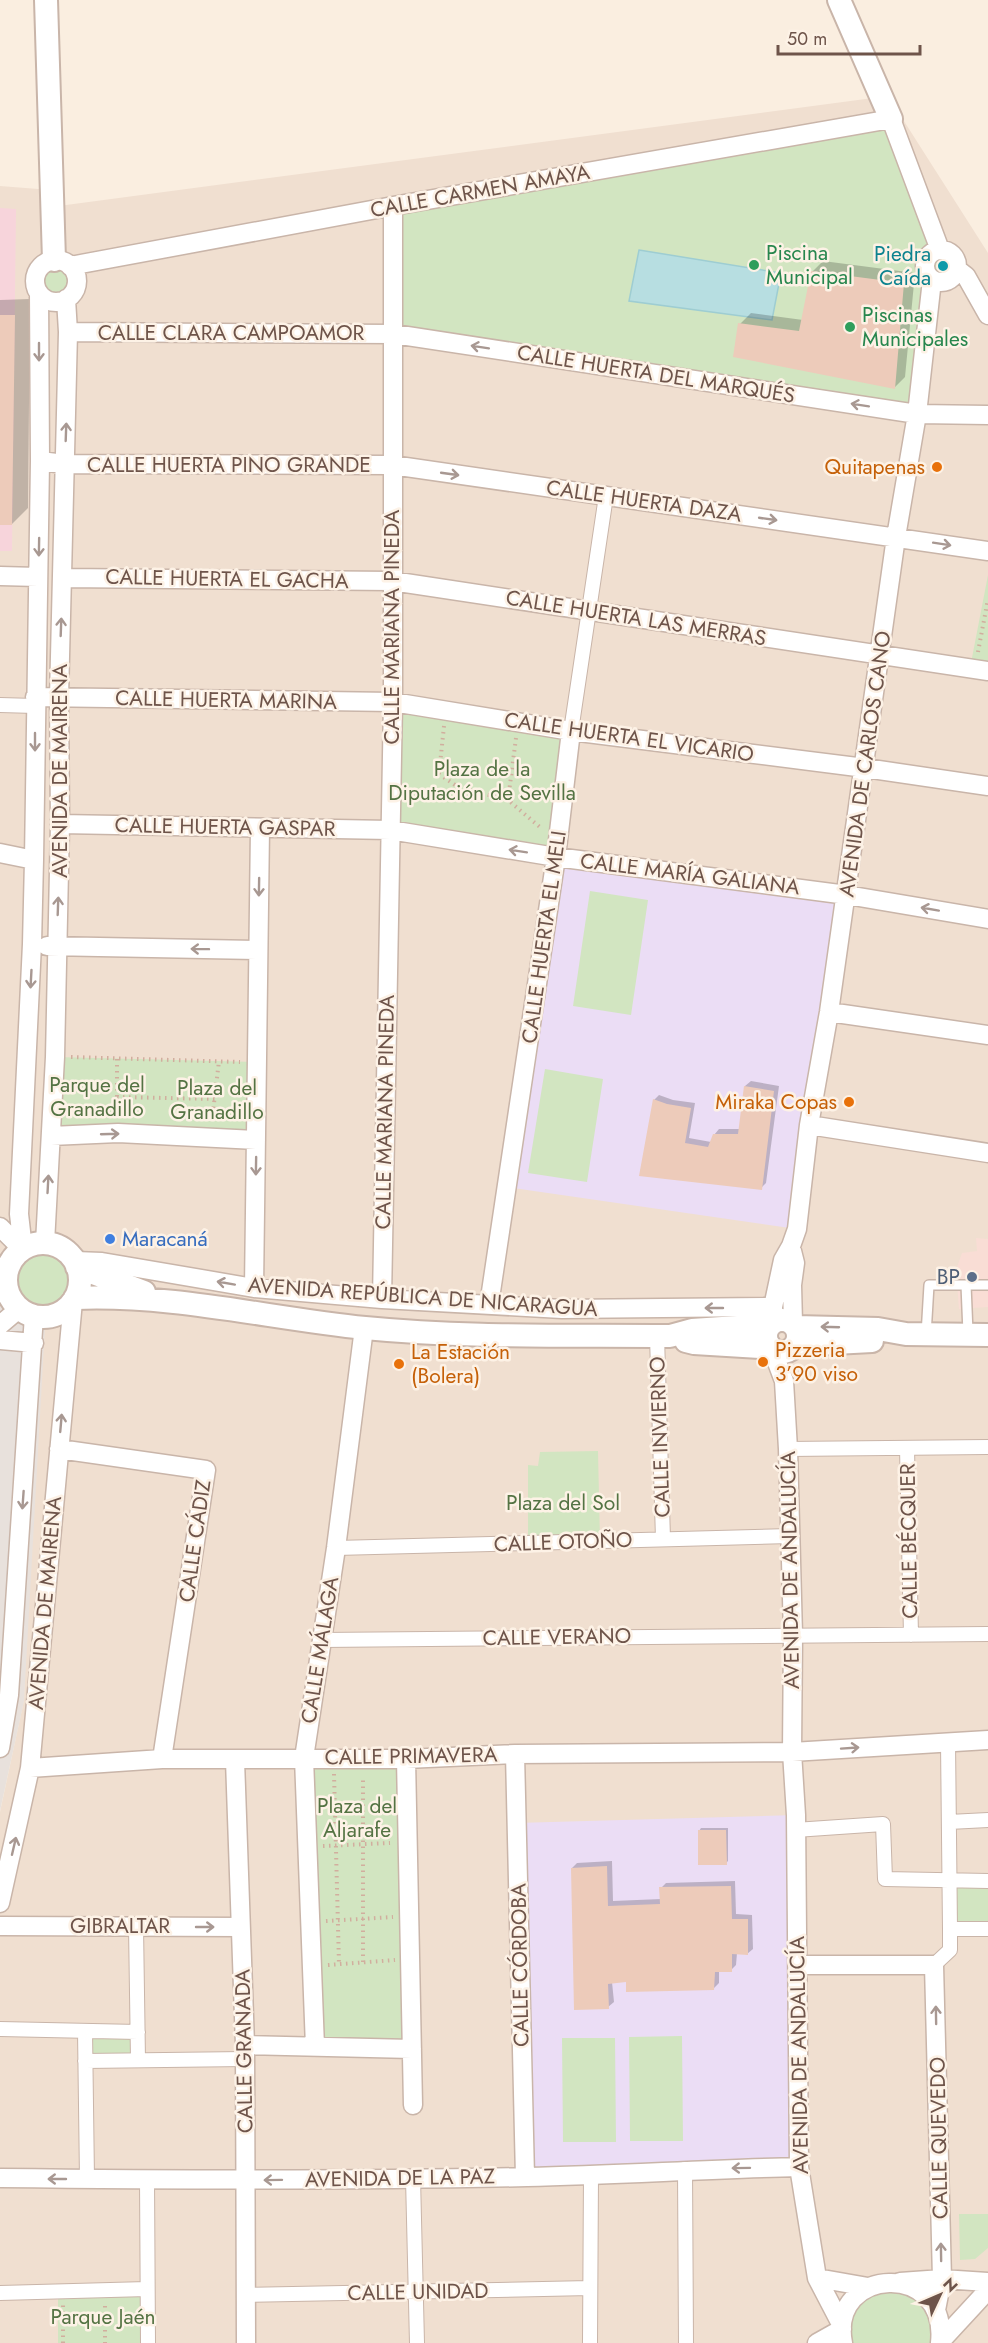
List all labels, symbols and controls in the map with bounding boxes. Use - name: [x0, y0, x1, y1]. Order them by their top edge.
- scale bar: [778, 18, 920, 56]
- text: 50 m: [787, 26, 827, 52]
- street label: CALLE CARMEN AMAYA: [368, 157, 592, 225]
- place label: Piscina Municipal: [766, 238, 853, 292]
- place label: Piedra Caída: [874, 239, 931, 293]
- marker: Piscina Municipal: [747, 258, 761, 272]
- marker: Piedra Caída: [936, 259, 950, 273]
- place label: Piscinas Municipales: [862, 300, 968, 354]
- street label: CALLE CLARA CAMPOAMOR: [98, 318, 365, 348]
- marker: Piscinas Municipales: [843, 320, 857, 334]
- street label: CALLE HUERTA DEL MARQUÉS: [515, 337, 797, 411]
- one-way arrow: [33, 341, 45, 361]
- one-way arrow: [471, 342, 490, 353]
- one-way arrow: [850, 399, 870, 410]
- one-way arrow: [60, 422, 71, 442]
- street label: CALLE HUERTA PINO GRANDE: [87, 450, 371, 480]
- place label: Quitapenas: [824, 452, 925, 482]
- marker: Quitapenas: [930, 460, 944, 474]
- one-way arrow: [440, 468, 460, 479]
- street label: CALLE HUERTA DAZA: [544, 472, 744, 530]
- street label: CALLE MARIANA PINEDA: [377, 509, 407, 744]
- one-way arrow: [758, 513, 778, 524]
- one-way arrow: [33, 536, 44, 556]
- one-way arrow: [932, 539, 951, 550]
- street label: CALLE HUERTA EL GACHA: [105, 562, 349, 596]
- street label: CALLE HUERTA LAS MERRAS: [504, 583, 768, 653]
- one-way arrow: [56, 617, 67, 637]
- street label: AVENIDA DE CARLOS CANO: [831, 629, 899, 899]
- street label: AVENIDA DE MAIRENA: [45, 664, 75, 878]
- street label: CALLE HUERTA MARINA: [115, 683, 337, 717]
- street label: CALLE HUERTA EL VICARIO: [502, 705, 756, 769]
- one-way arrow: [29, 731, 41, 751]
- park label: Plaza de la Diputación de Sevilla: [388, 754, 576, 808]
- street label: CALLE HUERTA GASPAR: [114, 810, 336, 844]
- street label: CALLE HUERTA EL MELI: [514, 829, 574, 1045]
- one-way arrow: [509, 845, 528, 856]
- street label: CALLE MARÍA GALIANA: [579, 846, 801, 902]
- one-way arrow: [253, 876, 265, 896]
- one-way arrow: [52, 896, 64, 916]
- one-way arrow: [921, 903, 941, 914]
- one-way arrow: [190, 943, 210, 955]
- one-way arrow: [25, 968, 36, 988]
- street label: CALLE MARIANA PINEDA: [368, 994, 402, 1230]
- park label: Parque del Granadillo: [49, 1070, 145, 1124]
- park label: Plaza del Granadillo: [170, 1073, 264, 1127]
- place label: Miraka Copas: [715, 1087, 837, 1117]
- marker: Miraka Copas: [842, 1095, 856, 1109]
- one-way arrow: [99, 1128, 119, 1139]
- one-way arrow: [250, 1155, 262, 1175]
- one-way arrow: [43, 1175, 54, 1195]
- place label: Maracaná: [122, 1224, 208, 1254]
- marker: Maracaná: [103, 1232, 117, 1246]
- place label: BP: [937, 1262, 960, 1292]
- street label: AVENIDA REPÚBLICA DE NICARAGUA: [247, 1270, 599, 1324]
- marker: BP: [965, 1270, 979, 1284]
- one-way arrow: [217, 1277, 237, 1288]
- one-way arrow: [705, 1302, 725, 1314]
- one-way arrow: [820, 1321, 840, 1333]
- place label: Pizzeria 3’90 viso: [775, 1335, 858, 1389]
- place label: La Estación (Bolera): [411, 1337, 510, 1391]
- marker: Pizzeria 3’90 viso: [756, 1355, 770, 1369]
- street label: CALLE INVIERNO: [642, 1356, 678, 1518]
- marker: La Estación (Bolera): [392, 1357, 406, 1371]
- one-way arrow: [56, 1414, 67, 1434]
- street label: AVENIDA DE ANDALUCÍA: [773, 1451, 807, 1689]
- street label: CALLE BÉCQUER: [893, 1463, 925, 1619]
- street label: CALLE CÁDIZ: [172, 1477, 219, 1604]
- park label: Plaza del Sol: [506, 1488, 620, 1518]
- one-way arrow: [17, 1489, 28, 1509]
- street label: AVENIDA DE MAIRENA: [21, 1495, 69, 1711]
- street label: CALLE OTOÑO: [493, 1525, 633, 1559]
- street label: CALLE MÁLAGA: [294, 1574, 346, 1726]
- street label: CALLE VERANO: [482, 1621, 632, 1653]
- street label: CALLE PRIMAVERA: [324, 1739, 498, 1773]
- one-way arrow: [840, 1742, 860, 1753]
- park label: Plaza del Aljarafe: [317, 1791, 397, 1845]
- one-way arrow: [8, 1837, 20, 1856]
- street label: CALLE CÓRDOBA: [504, 1883, 536, 2047]
- street label: GIBRALTAR: [70, 1911, 170, 1941]
- one-way arrow: [195, 1921, 215, 1933]
- street label: AVENIDA DE ANDALUCÍA: [782, 1936, 816, 2174]
- street label: CALLE GRANADA: [228, 1969, 260, 2133]
- one-way arrow: [930, 2006, 941, 2026]
- street label: CALLE QUEVEDO: [923, 2057, 955, 2219]
- street label: AVENIDA DE LA PAZ: [305, 2161, 496, 2195]
- one-way arrow: [731, 2163, 751, 2174]
- one-way arrow: [47, 2173, 67, 2185]
- one-way arrow: [263, 2174, 283, 2186]
- one-way arrow: [935, 2243, 947, 2263]
- north arrow: [910, 2265, 970, 2325]
- text: N: [938, 2272, 963, 2297]
- street label: CALLE UNIDAD: [347, 2276, 489, 2308]
- park label: Parque Jaén: [51, 2302, 155, 2332]

